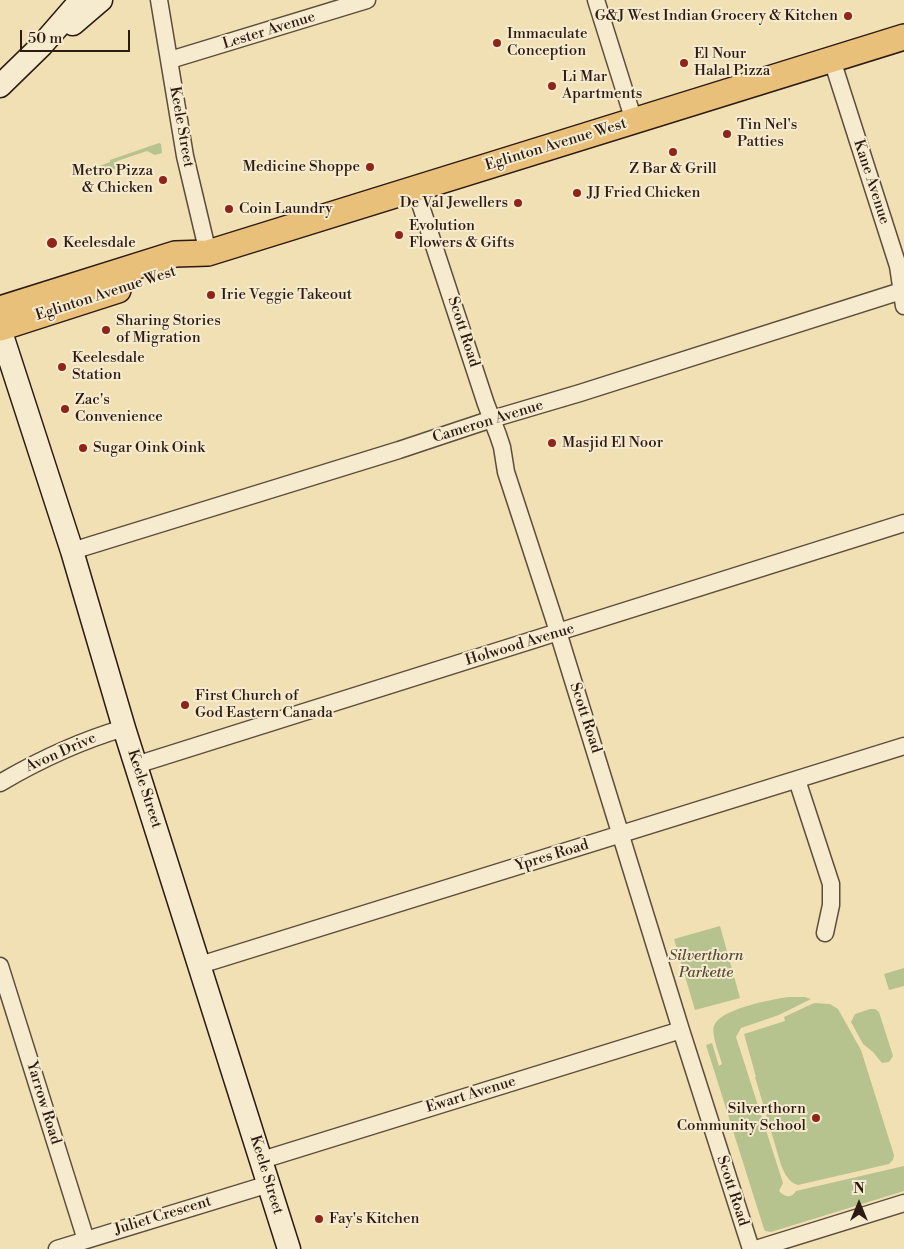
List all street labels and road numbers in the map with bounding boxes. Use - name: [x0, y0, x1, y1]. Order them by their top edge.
- street label: Lester Avenue: [220, 8, 318, 54]
- street label: Keele Street: [165, 85, 197, 169]
- street label: Eglinton Avenue West: [483, 115, 629, 175]
- street label: Kane Avenue: [849, 137, 893, 227]
- street label: Eglinton Avenue West: [33, 263, 179, 325]
- street label: Scott Road: [443, 295, 483, 369]
- street label: Cameron Avenue: [430, 397, 546, 447]
- street label: Holwood Avenue: [463, 620, 577, 670]
- street label: Scott Road: [565, 681, 605, 755]
- street label: Avon Drive: [23, 729, 99, 777]
- street label: Keele Street: [123, 747, 165, 831]
- street label: Ypres Road: [513, 836, 591, 876]
- street label: Yarrow Road: [22, 1059, 64, 1147]
- street label: Ewart Avenue: [424, 1073, 518, 1117]
- street label: Keele Street: [245, 1133, 287, 1217]
- street label: Scott Road: [712, 1154, 752, 1228]
- street label: Juliet Crescent: [112, 1193, 214, 1239]

